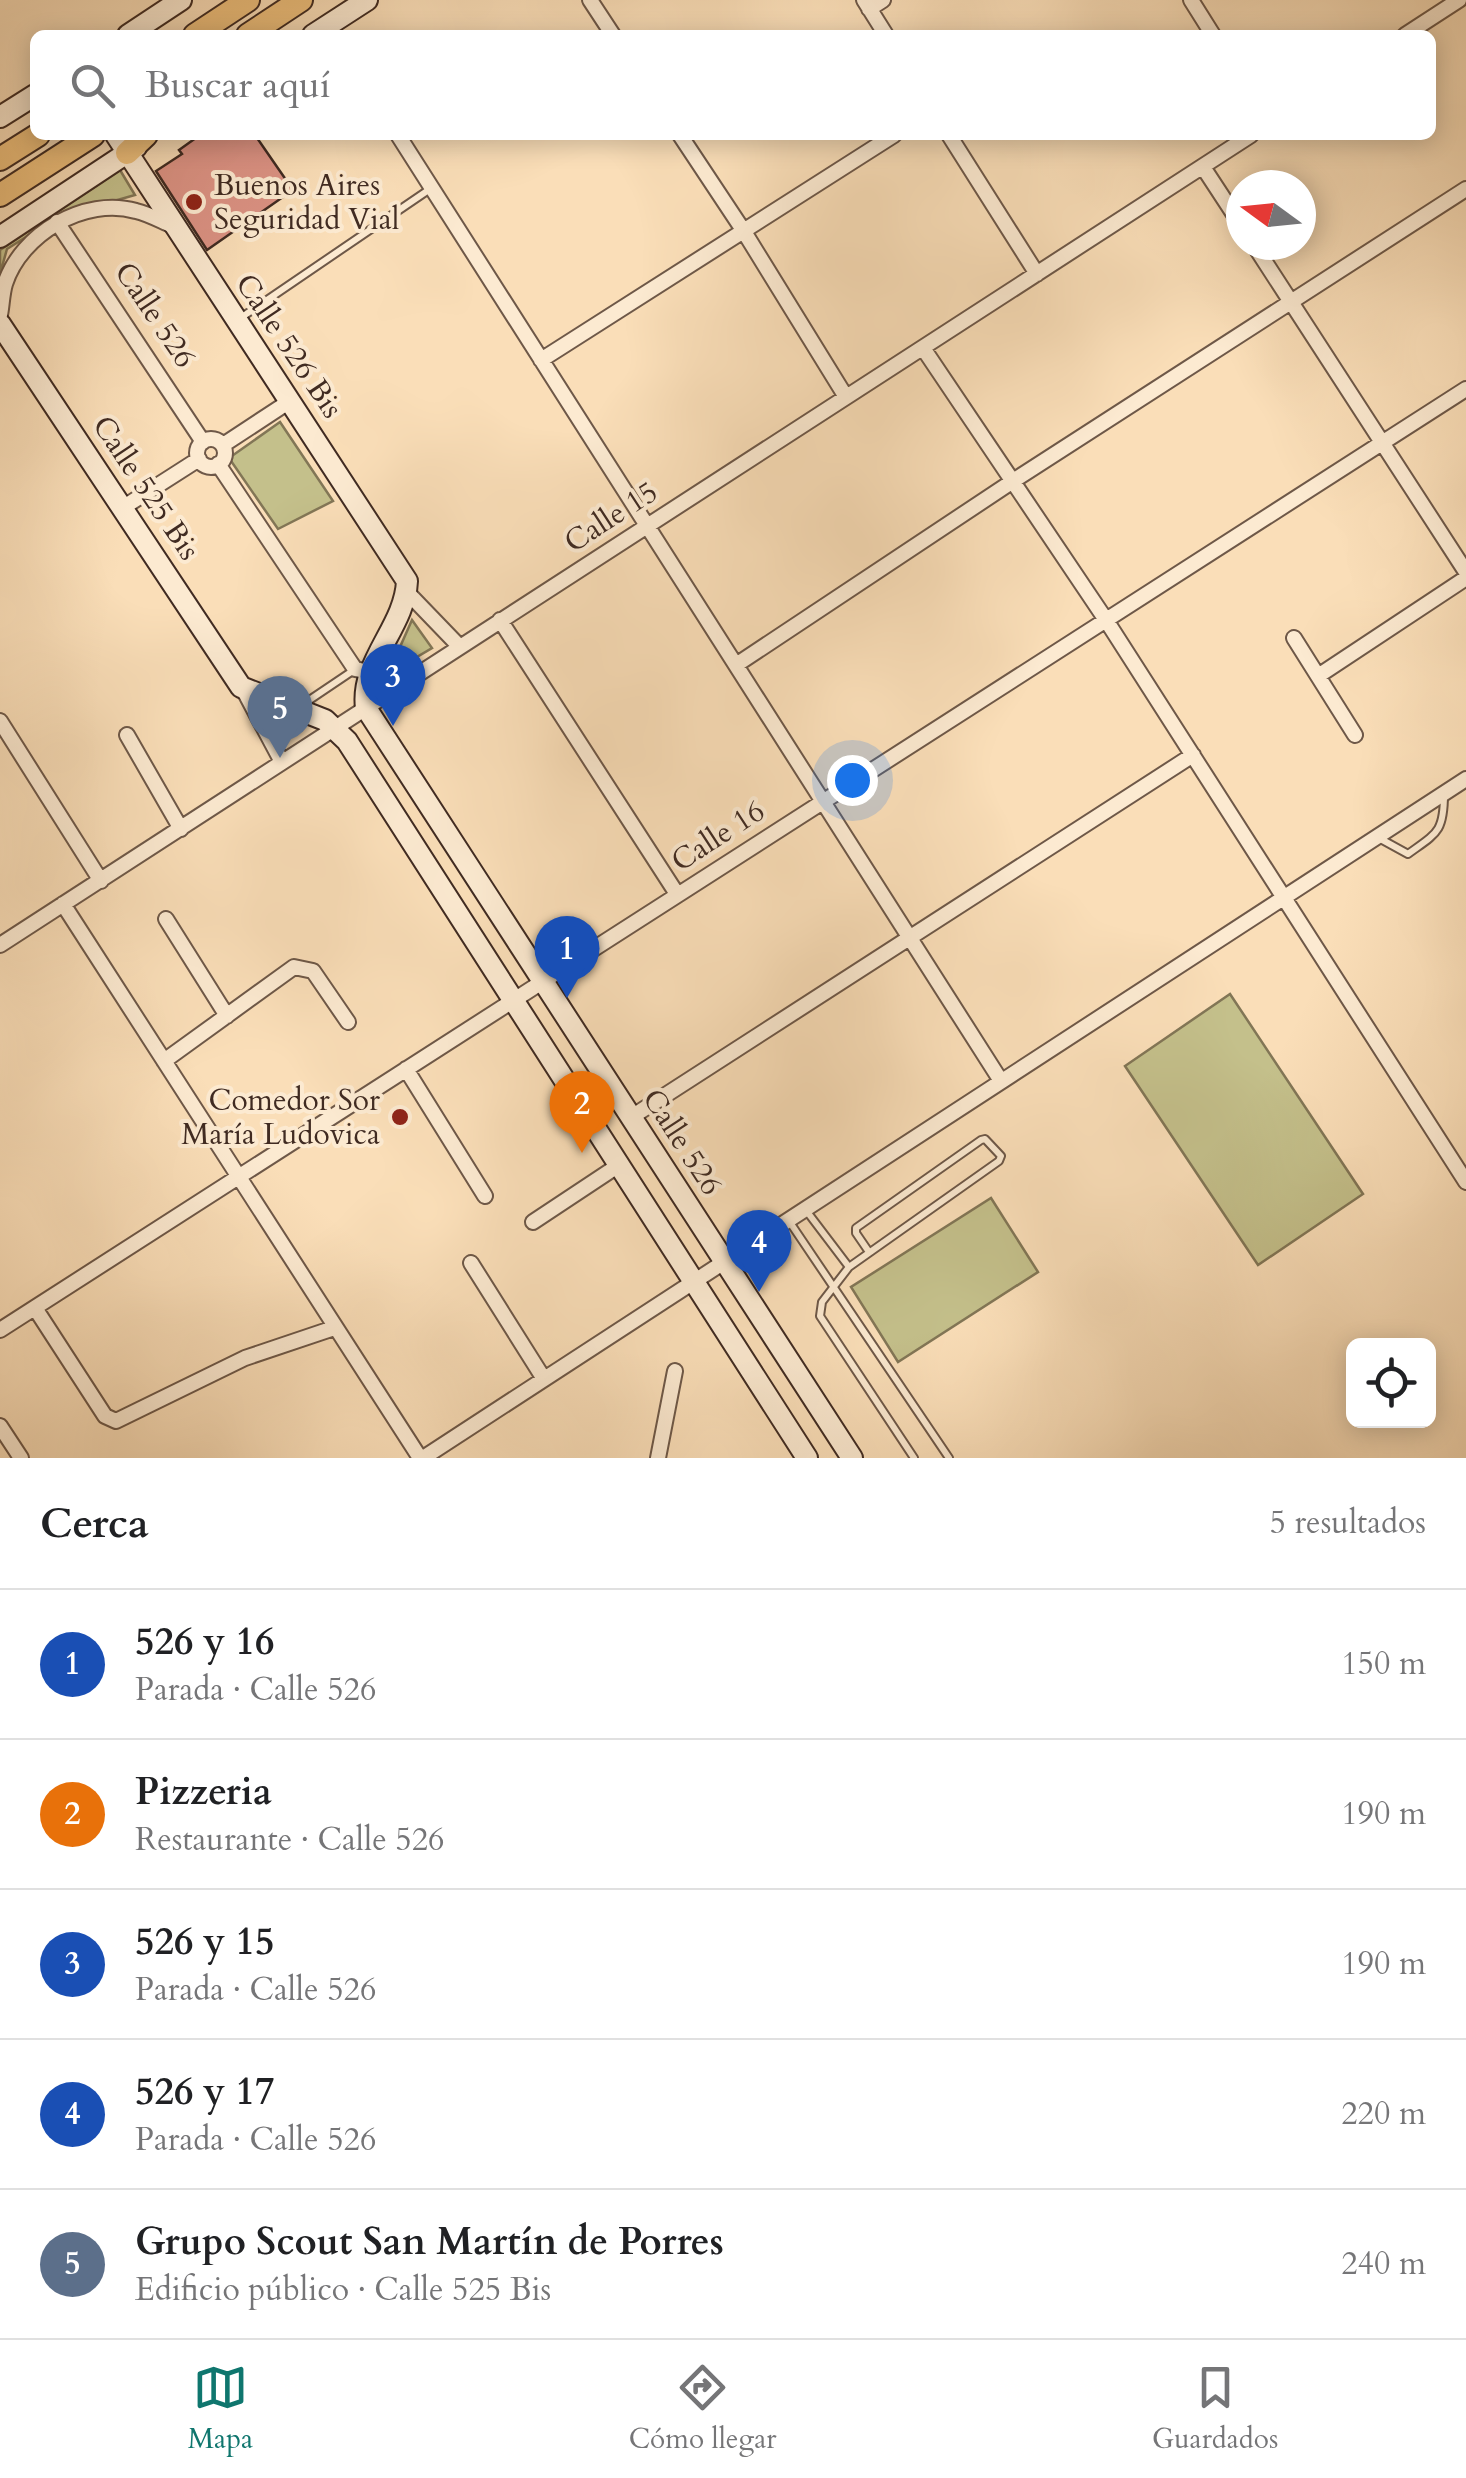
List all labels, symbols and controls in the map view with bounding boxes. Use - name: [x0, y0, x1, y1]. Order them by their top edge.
- search box: [30, 30, 1436, 140]
- icon: search: [65, 58, 120, 113]
- text: Buscar aquí: [145, 59, 331, 111]
- place label: Buenos Aires Seguridad Vial: [214, 165, 400, 240]
- north arrow: [1226, 170, 1316, 260]
- marker: Buenos Aires Seguridad Vial: [183, 191, 205, 213]
- street label: Calle 526: [105, 254, 205, 376]
- street label: Calle 526 Bis: [226, 266, 352, 426]
- street label: Calle 525 Bis: [83, 408, 209, 568]
- street label: Calle 15: [556, 472, 666, 562]
- pin: 3: [360, 644, 426, 726]
- pin: 5: [248, 676, 312, 758]
- your location: [827, 755, 878, 806]
- street label: Calle 16: [663, 791, 773, 881]
- pin: 1: [534, 916, 600, 998]
- pin: 2: [550, 1070, 614, 1153]
- place label: Comedor Sor María Ludovica: [181, 1080, 380, 1155]
- street label: Calle 526: [632, 1081, 732, 1203]
- marker: Comedor Sor María Ludovica: [389, 1106, 411, 1128]
- pin: 4: [726, 1210, 792, 1292]
- map controls: [1346, 1338, 1436, 1428]
- button: locate: [1346, 1338, 1436, 1428]
- text: Cerca: [40, 1495, 149, 1552]
- text: 5 resultados: [1269, 1501, 1426, 1545]
- text: 526 y 16: [135, 1616, 274, 1668]
- text: 1: [64, 1642, 81, 1686]
- text: 150 m: [1341, 1642, 1426, 1686]
- text: Parada · Calle 526: [135, 1668, 376, 1712]
- text: Pizzeria: [135, 1766, 272, 1818]
- text: 2: [64, 1792, 81, 1836]
- text: 190 m: [1341, 1792, 1426, 1836]
- text: Restaurante · Calle 526: [135, 1818, 444, 1862]
- text: 526 y 15: [135, 1916, 274, 1968]
- text: 3: [64, 1942, 81, 1986]
- text: 190 m: [1341, 1942, 1426, 1986]
- text: Parada · Calle 526: [135, 1968, 376, 2012]
- text: 526 y 17: [135, 2066, 274, 2118]
- text: 4: [64, 2092, 81, 2136]
- text: 220 m: [1341, 2092, 1426, 2136]
- text: Parada · Calle 526: [135, 2118, 376, 2162]
- text: Grupo Scout San Martín de Porres: [135, 2216, 724, 2268]
- text: 5: [64, 2242, 81, 2286]
- text: 240 m: [1341, 2242, 1426, 2286]
- text: Edificio público · Calle 525 Bis: [135, 2268, 551, 2312]
- tab: Mapa: [188, 2360, 253, 2458]
- tab: Cómo llegar: [629, 2360, 777, 2458]
- tab: Guardados: [1152, 2360, 1278, 2458]

